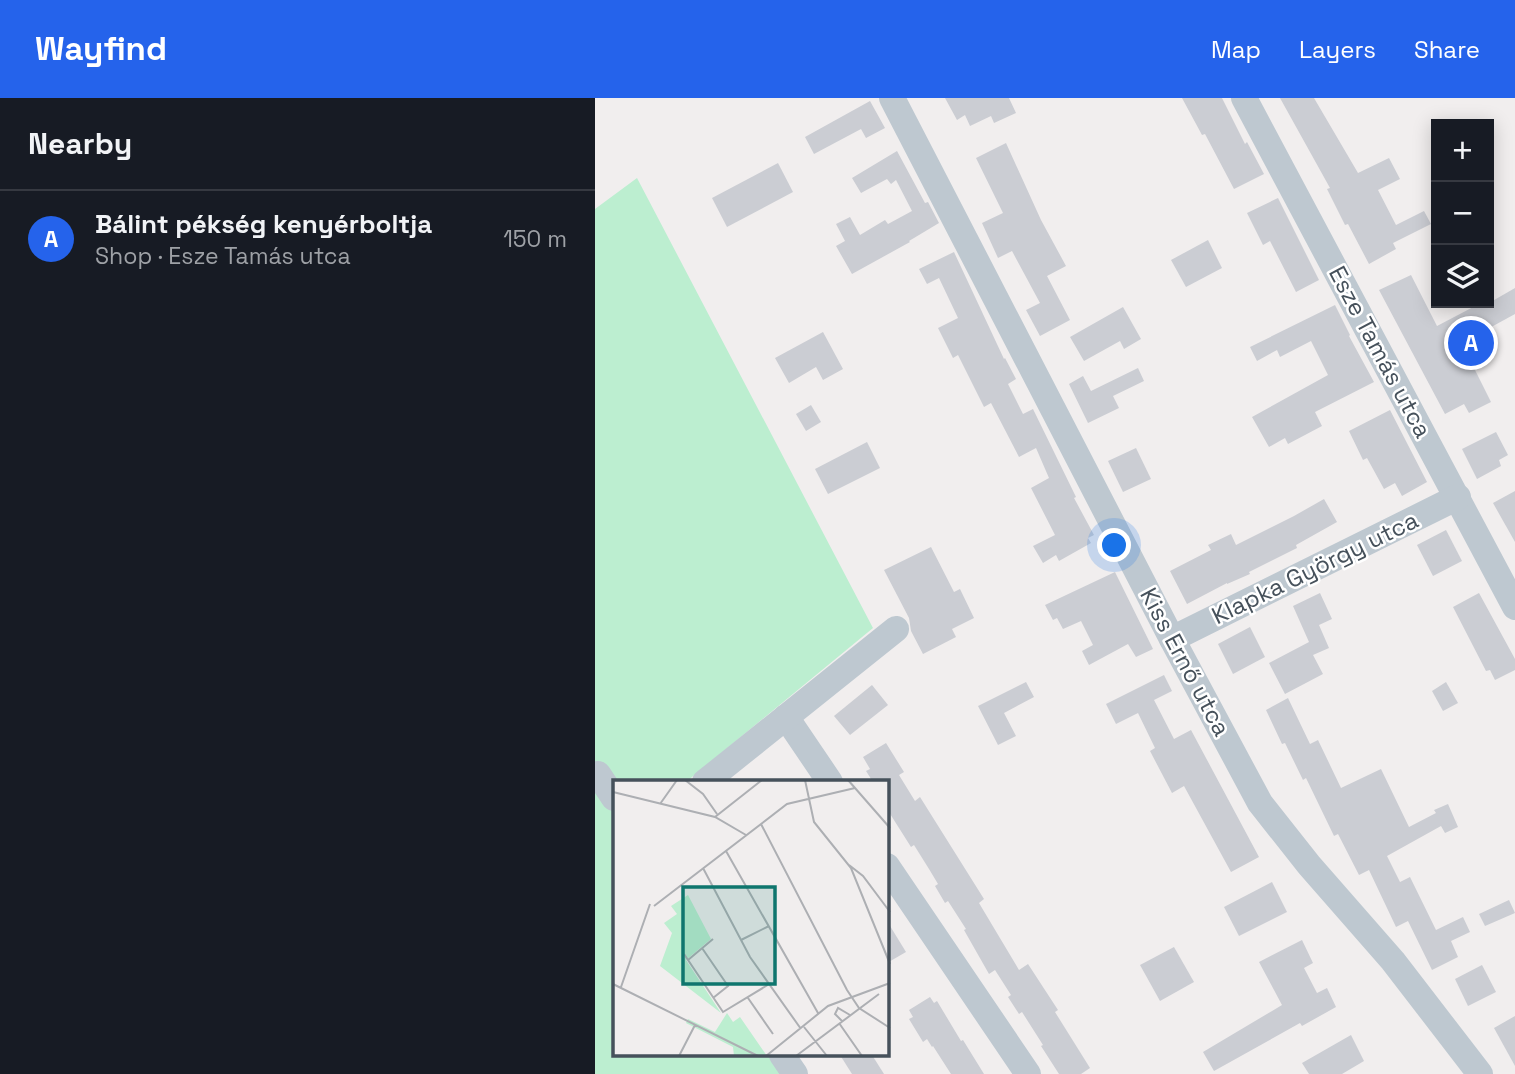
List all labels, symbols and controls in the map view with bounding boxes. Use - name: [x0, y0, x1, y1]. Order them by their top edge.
- text: Wayfind: [35, 28, 167, 70]
- text: Map: [1211, 34, 1261, 65]
- text: Layers: [1299, 34, 1376, 65]
- text: Share: [1414, 34, 1480, 65]
- map controls: [1431, 119, 1494, 308]
- button: +: [1431, 119, 1494, 182]
- text: Nearby: [28, 124, 132, 163]
- button: −: [1431, 182, 1494, 245]
- text: Bálint pékség kenyérboltja: [95, 207, 432, 241]
- text: A: [44, 224, 58, 254]
- text: 150 m: [503, 224, 567, 254]
- text: Shop · Esze Tamás utca: [95, 241, 351, 271]
- button: layers: [1431, 245, 1494, 308]
- street label: Esze Tamás utca: [1322, 260, 1439, 443]
- pin: A: [1448, 317, 1494, 369]
- street label: Klapka György utca: [1206, 504, 1423, 631]
- your location: [1097, 528, 1131, 562]
- street label: Kiss Ernő utca: [1133, 582, 1238, 741]
- inset map: [613, 780, 889, 1056]

